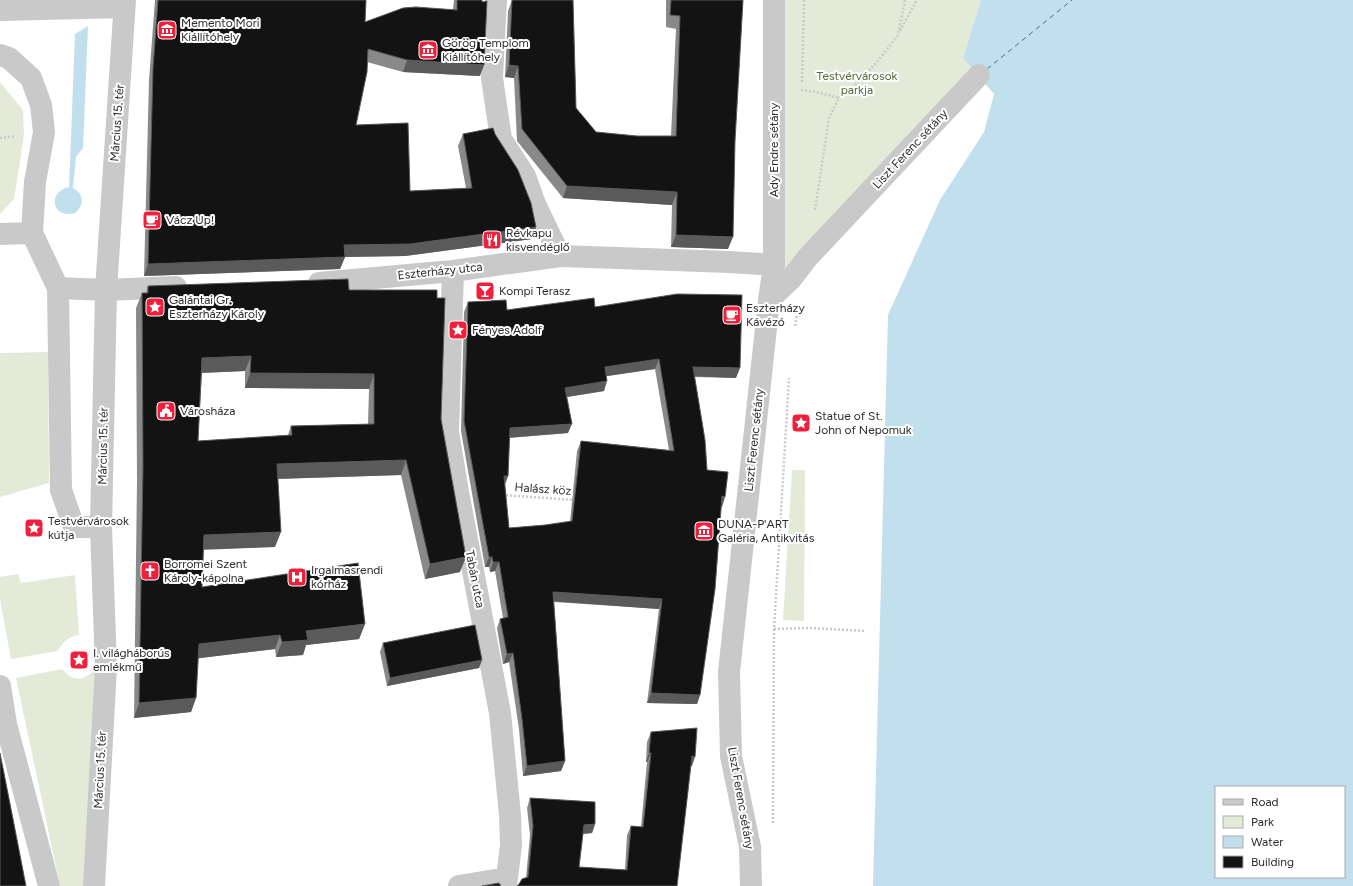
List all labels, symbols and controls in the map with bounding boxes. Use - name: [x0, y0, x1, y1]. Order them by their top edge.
- place label: Memento Mori Kiállítóhely: [181, 16, 260, 44]
- museum icon: Memento Mori Kiállítóhely: [156, 19, 178, 41]
- place label: Görög Templom Kiállítóhely: [442, 36, 529, 64]
- museum icon: Görög Templom Kiállítóhely: [417, 39, 439, 61]
- park label: Testvérvárosok parkja: [817, 69, 898, 97]
- street label: Március 15. tér: [107, 84, 127, 162]
- street label: Ady Endre sétány: [767, 102, 781, 197]
- street label: Liszt Ferenc sétány: [870, 106, 951, 192]
- cafe icon: Vácz Up!: [141, 209, 163, 231]
- place label: Vácz Up!: [166, 213, 214, 227]
- place label: Révkapu kisvendéglő: [506, 226, 570, 254]
- restaurant icon: Révkapu kisvendéglő: [481, 229, 503, 251]
- street label: Eszterházy utca: [397, 260, 483, 282]
- bar icon: Kompi Terasz: [474, 280, 496, 302]
- place label: Kompi Terasz: [499, 284, 570, 298]
- place label: Galántai Gr. Eszterházy Károly: [169, 293, 265, 321]
- place icon: Galántai Gr. Eszterházy Károly: [144, 296, 166, 318]
- place label: Eszterházy Kávézó: [746, 301, 805, 329]
- cafe icon: Eszterházy Kávézó: [721, 304, 743, 326]
- place icon: Fényes Adolf: [447, 319, 469, 341]
- place label: Fényes Adolf: [472, 323, 543, 337]
- street label: Liszt Ferenc sétány: [742, 387, 766, 492]
- public building icon: Városháza: [155, 400, 177, 422]
- place label: Városháza: [180, 404, 235, 418]
- street label: Március 15. tér: [95, 407, 111, 485]
- place label: Statue of St. John of Nepomuk: [815, 409, 912, 437]
- place icon: Statue of St. John of Nepomuk: [790, 412, 812, 434]
- street label: Halász köz: [514, 480, 572, 498]
- place label: Testvérvárosok kútja: [48, 514, 129, 542]
- place icon: Testvérvárosok kútja: [23, 517, 45, 539]
- place label: DUNA-P'ART Galéria, Antikvitás: [718, 517, 815, 545]
- museum icon: DUNA-P'ART Galéria, Antikvitás: [693, 520, 715, 542]
- street label: Tabán utca: [463, 549, 487, 609]
- place label: Borromei Szent Károly-kápolna: [164, 557, 247, 585]
- church icon: Borromei Szent Károly-kápolna: [139, 560, 161, 582]
- place label: Irgalmasrendi kórház: [311, 563, 383, 591]
- hospital icon: Irgalmasrendi kórház: [286, 566, 308, 588]
- place label: I. világháborús emlékmű: [93, 646, 170, 674]
- place icon: I. világháborús emlékmű: [68, 649, 90, 671]
- street label: Március 15. tér: [91, 731, 109, 809]
- street label: Liszt Ferenc sétány: [725, 746, 757, 851]
- legend: [1215, 786, 1345, 878]
- text: Road: [1251, 795, 1279, 809]
- text: Park: [1251, 815, 1274, 829]
- text: Water: [1251, 835, 1283, 849]
- text: Building: [1251, 855, 1294, 869]

